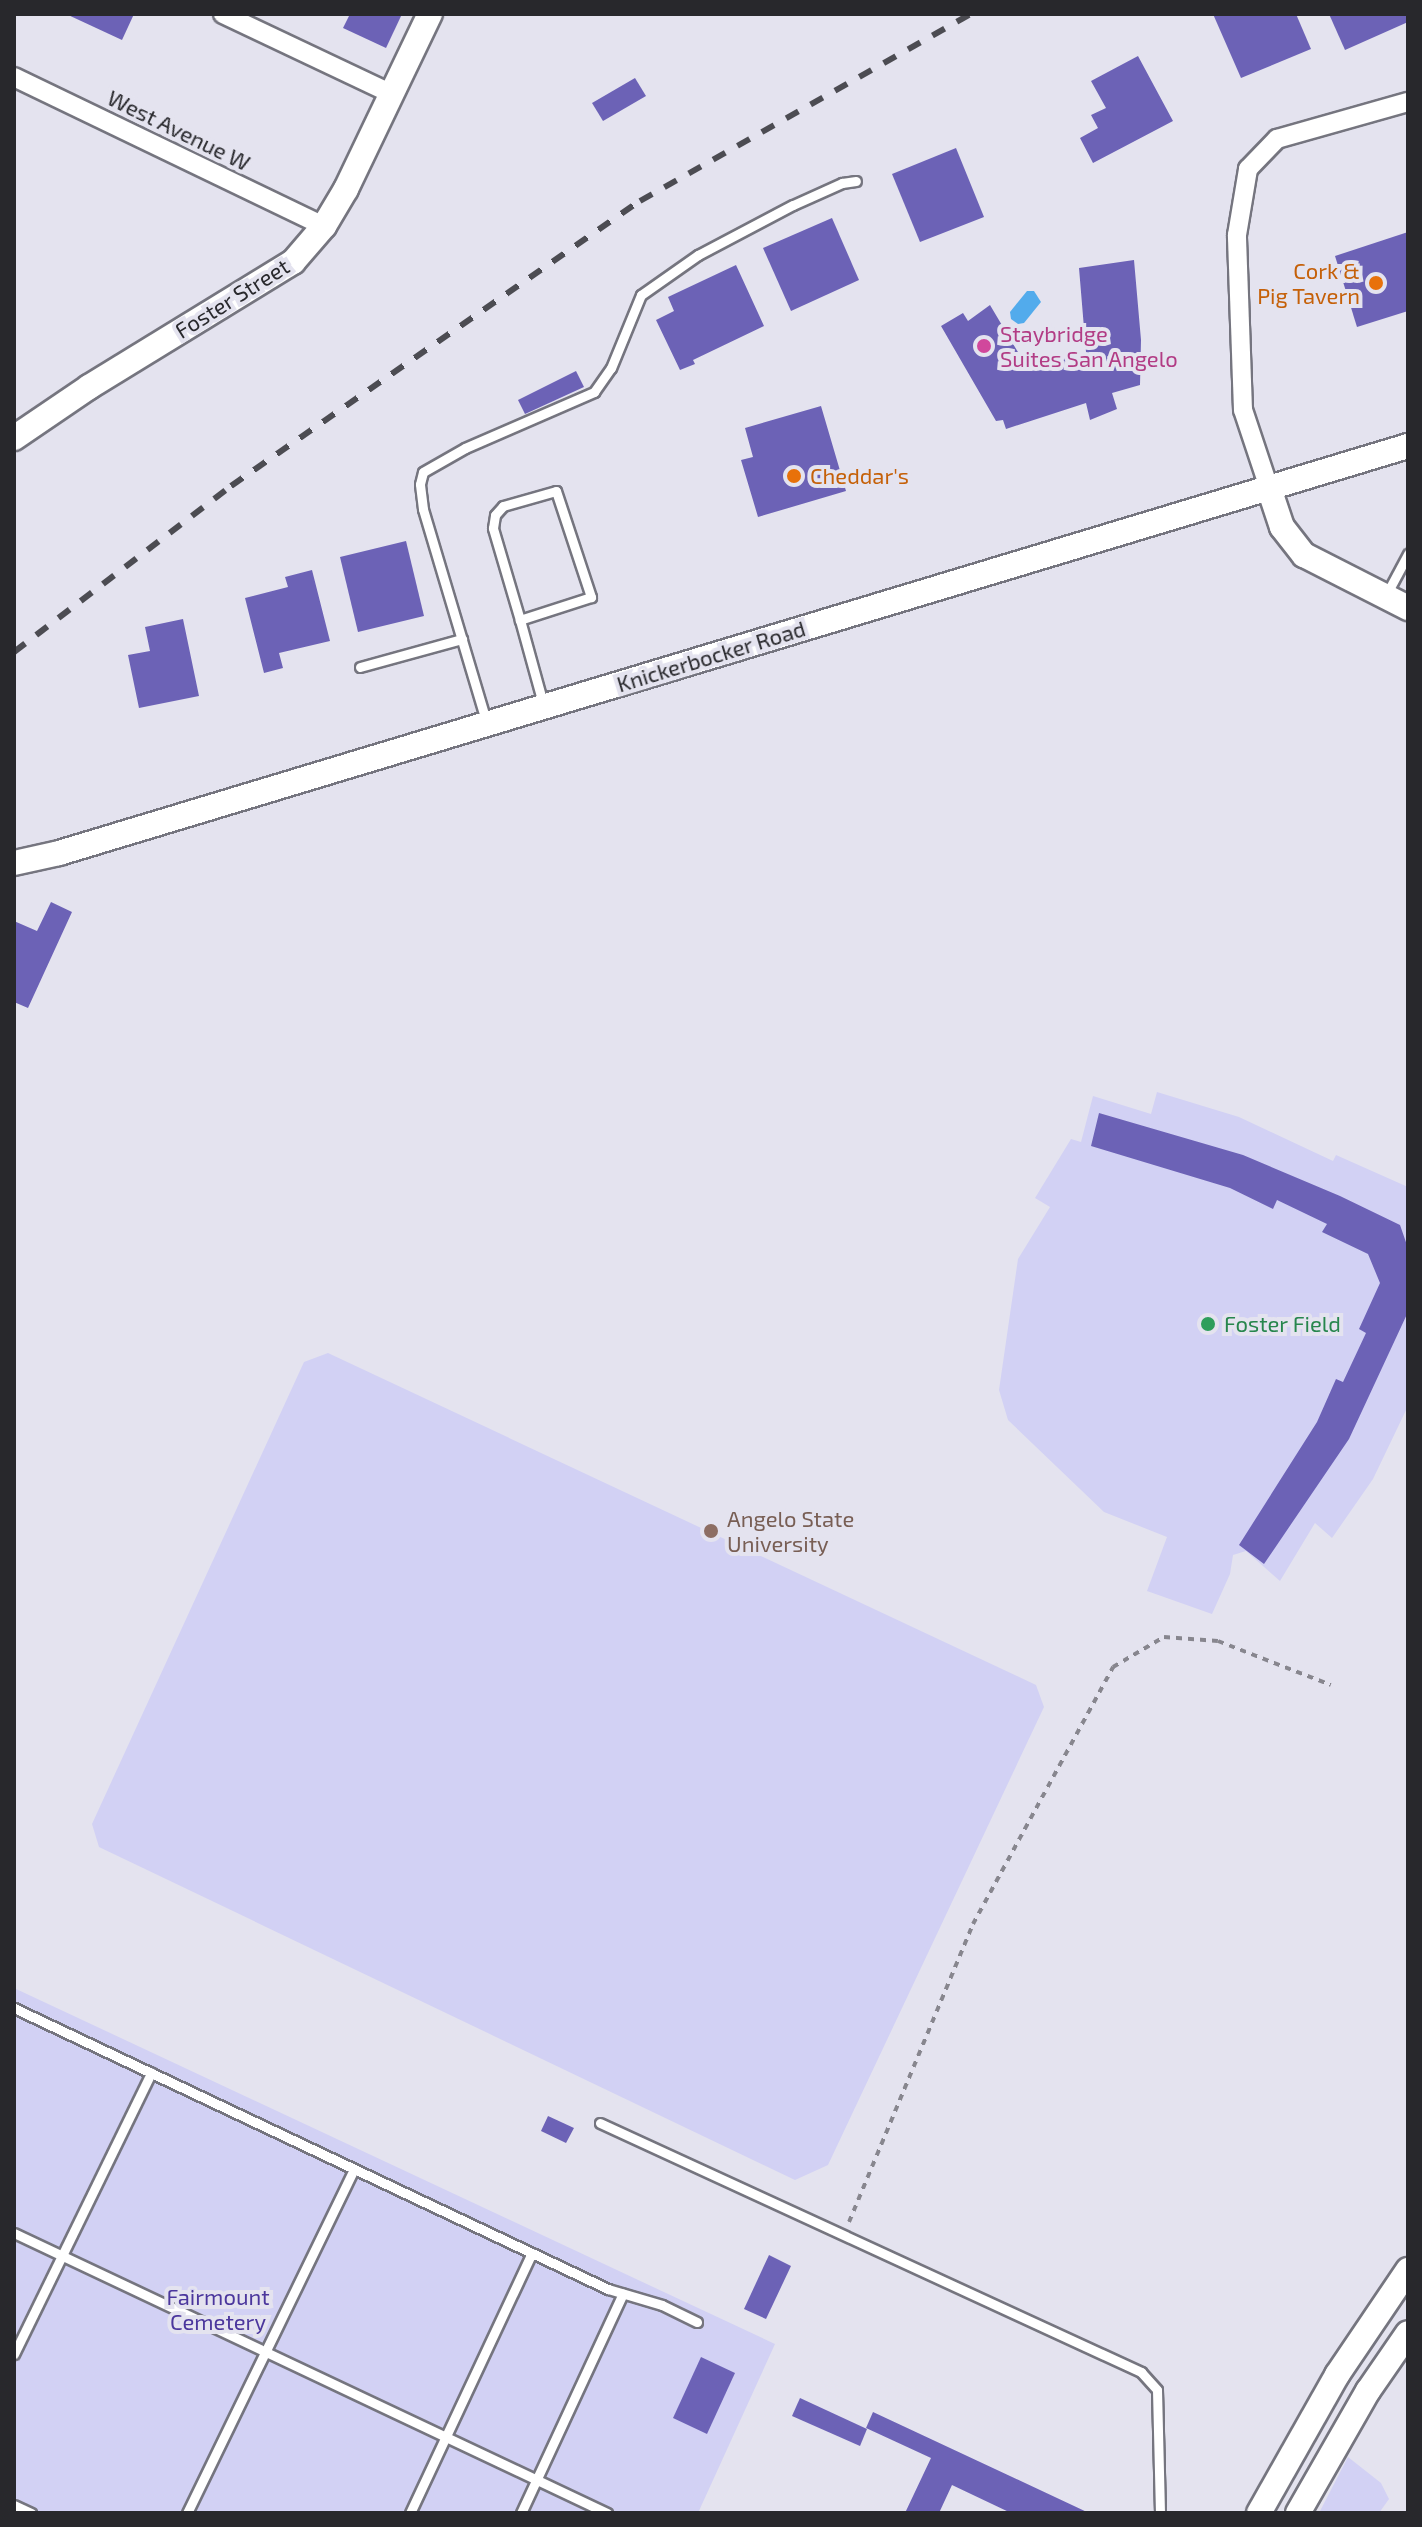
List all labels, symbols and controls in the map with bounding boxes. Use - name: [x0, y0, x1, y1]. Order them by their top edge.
- street label: West Avenue W: [103, 84, 255, 176]
- street label: Foster Street: [170, 252, 294, 344]
- place label: Cork & Pig Tavern: [1257, 257, 1360, 308]
- marker: Cork & Pig Tavern: [1367, 274, 1385, 292]
- place label: Staybridge Suites San Angelo: [1000, 320, 1178, 372]
- marker: Staybridge Suites San Angelo: [975, 337, 993, 355]
- place label: Cheddar's: [810, 463, 909, 489]
- marker: Cheddar's: [785, 467, 803, 485]
- street label: Knickerbocker Road: [613, 615, 809, 697]
- place label: Foster Field: [1224, 1311, 1341, 1337]
- marker: Foster Field: [1199, 1315, 1217, 1333]
- place label: Angelo State University: [727, 1505, 854, 1556]
- marker: Angelo State University: [702, 1522, 720, 1540]
- park label: Fairmount Cemetery: [166, 2283, 270, 2334]

